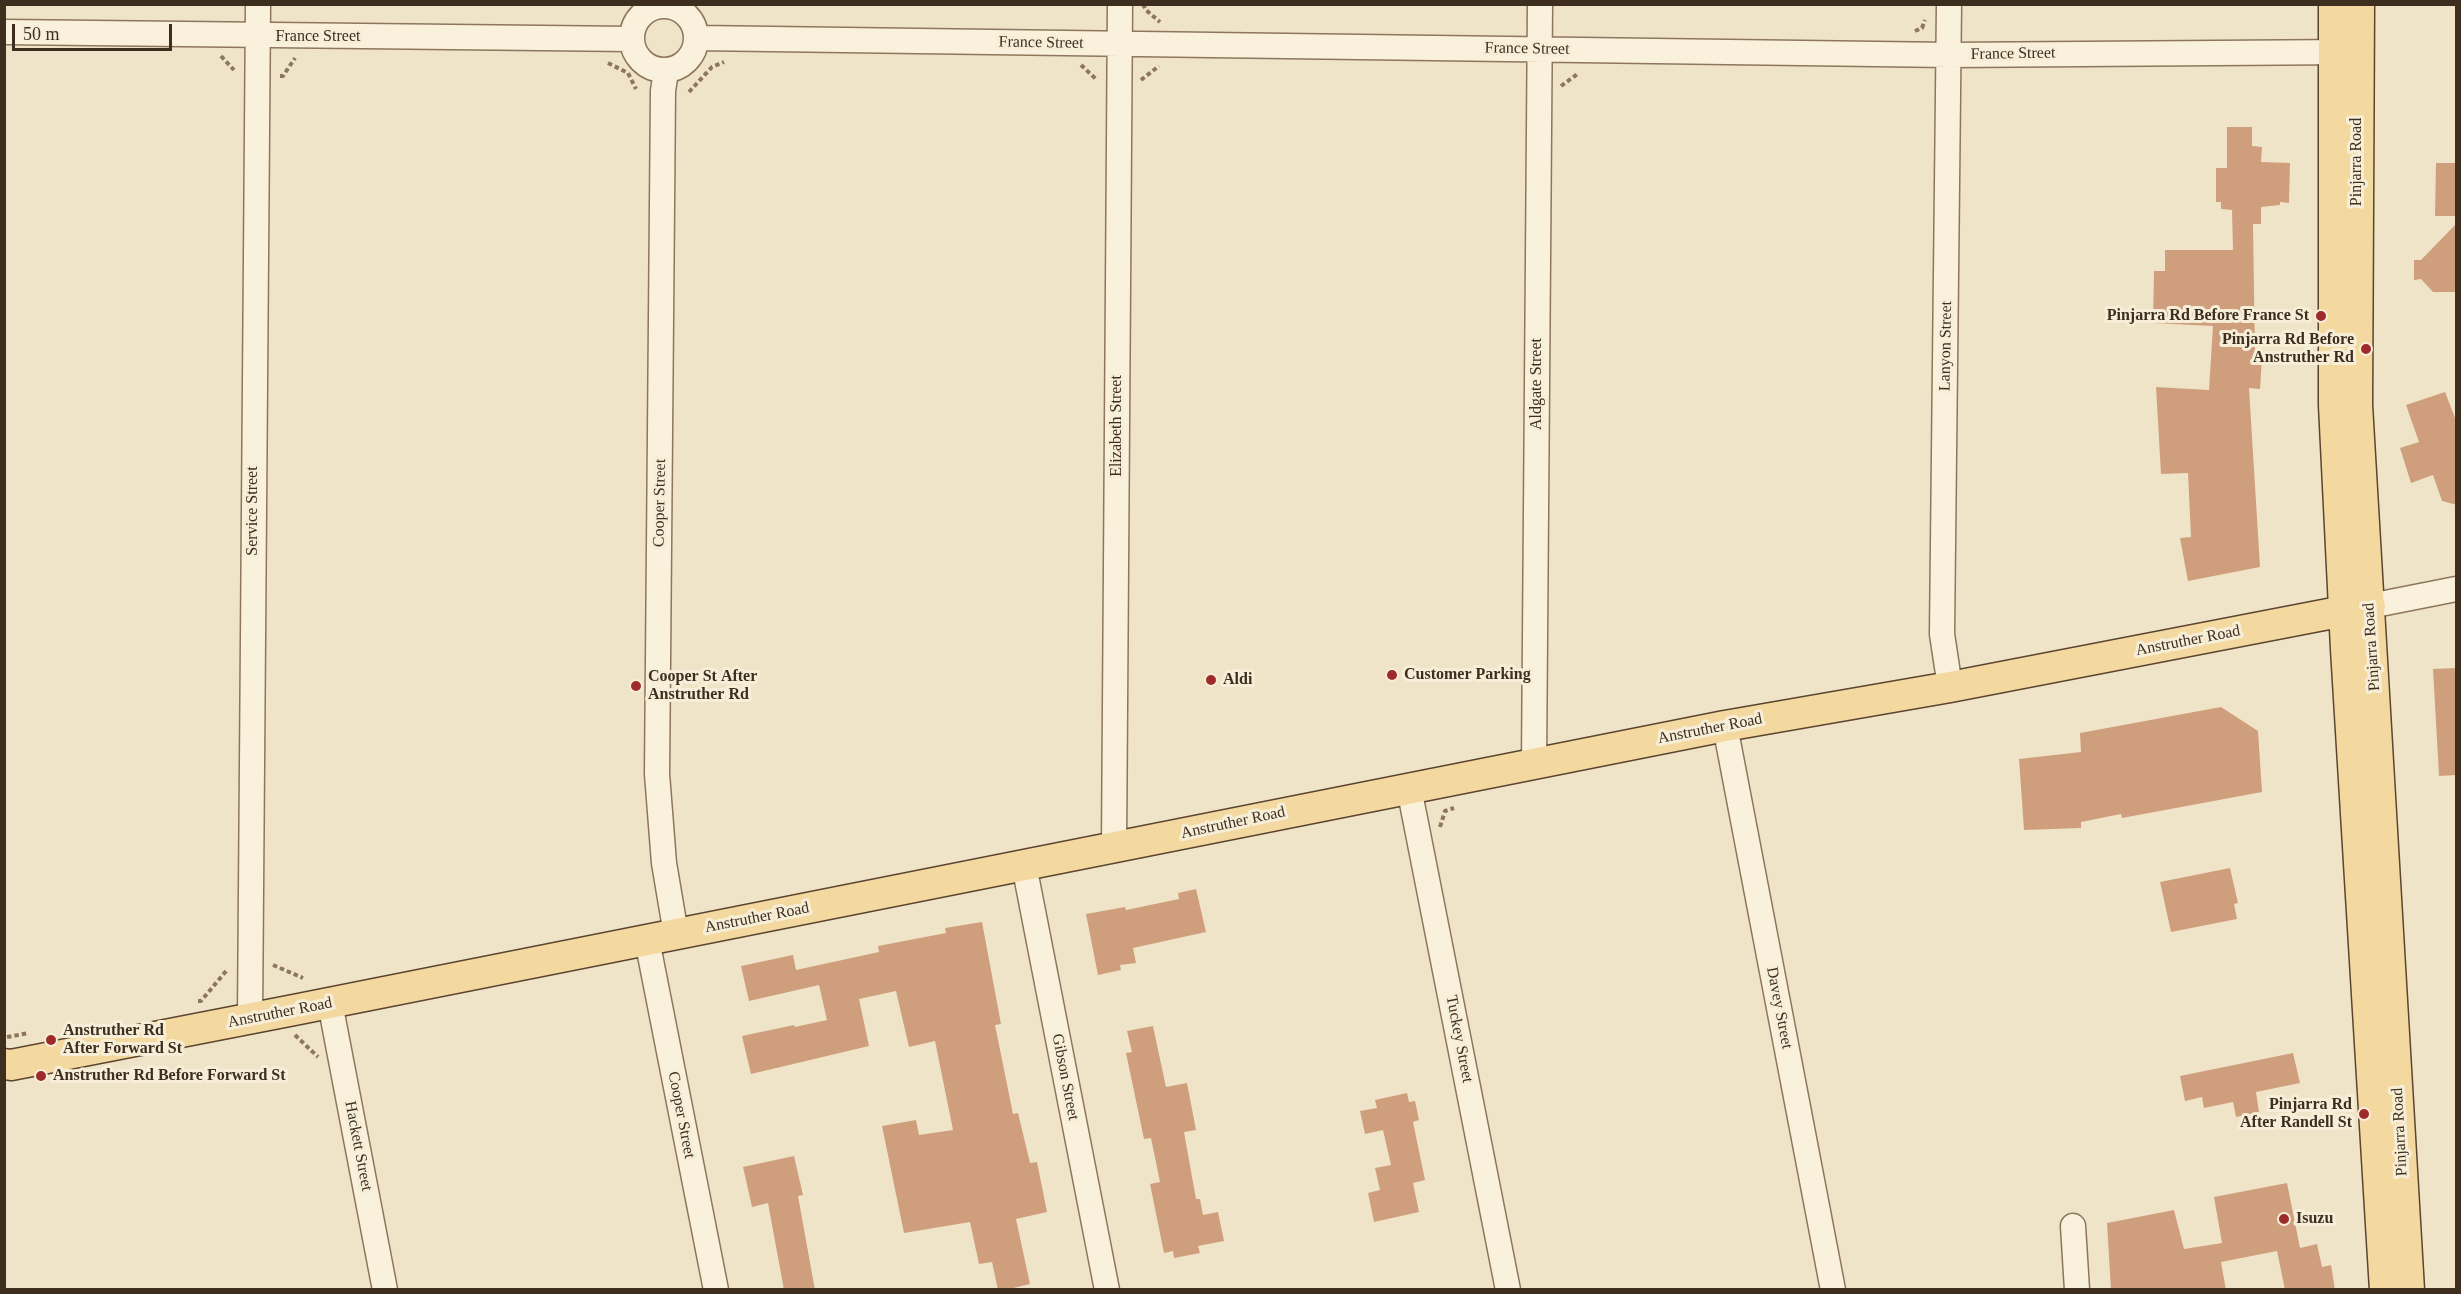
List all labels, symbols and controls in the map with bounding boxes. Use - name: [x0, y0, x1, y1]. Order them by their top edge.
- scale bar: [15, 12, 176, 50]
- text: 50 m: [23, 24, 60, 44]
- street label: France Street: [276, 27, 360, 47]
- street label: France Street: [998, 33, 1084, 53]
- street label: France Street: [1484, 39, 1570, 59]
- street label: France Street: [1970, 44, 2056, 64]
- street label: Pinjarra Road: [2347, 118, 2367, 206]
- street label: Lanyon Street: [1936, 301, 1956, 391]
- place label: Pinjarra Rd Before France St: [2107, 306, 2309, 326]
- marker: Pinjarra Rd Before France St: [2314, 309, 2328, 323]
- place label: Pinjarra Rd Before Anstruther Rd: [2222, 330, 2354, 368]
- street label: Aldgate Street: [1527, 338, 1547, 430]
- marker: Pinjarra Rd Before Anstruther Rd: [2359, 342, 2373, 356]
- street label: Elizabeth Street: [1107, 375, 1127, 477]
- street label: Cooper Street: [650, 459, 670, 547]
- street label: Service Street: [243, 466, 263, 556]
- street label: Pinjarra Road: [2359, 602, 2385, 692]
- street label: Anstruther Road: [2134, 621, 2242, 661]
- place label: Customer Parking: [1404, 665, 1531, 685]
- place label: Cooper St After Anstruther Rd: [648, 667, 757, 705]
- marker: Customer Parking: [1385, 668, 1399, 682]
- place label: Aldi: [1223, 670, 1252, 690]
- marker: Aldi: [1204, 673, 1218, 687]
- marker: Cooper St After Anstruther Rd: [629, 679, 643, 693]
- street label: Anstruther Road: [1656, 709, 1764, 749]
- street label: Anstruther Road: [1179, 803, 1287, 843]
- street label: Anstruther Road: [703, 898, 811, 938]
- street label: Davey Street: [1762, 965, 1796, 1051]
- street label: Anstruther Road: [226, 993, 334, 1033]
- street label: Tuckey Street: [1441, 994, 1477, 1084]
- place label: Anstruther Rd After Forward St: [63, 1021, 182, 1059]
- street label: Gibson Street: [1047, 1032, 1083, 1122]
- marker: Anstruther Rd After Forward St: [44, 1033, 58, 1047]
- place label: Anstruther Rd Before Forward St: [53, 1066, 286, 1086]
- marker: Anstruther Rd Before Forward St: [34, 1069, 48, 1083]
- street label: Cooper Street: [663, 1070, 699, 1160]
- street label: Pinjarra Road: [2388, 1087, 2412, 1177]
- place label: Pinjarra Rd After Randell St: [2240, 1095, 2352, 1133]
- street label: Hackett Street: [340, 1099, 376, 1193]
- marker: Pinjarra Rd After Randell St: [2357, 1107, 2371, 1121]
- place label: Isuzu: [2296, 1209, 2333, 1229]
- marker: Isuzu: [2277, 1212, 2291, 1226]

